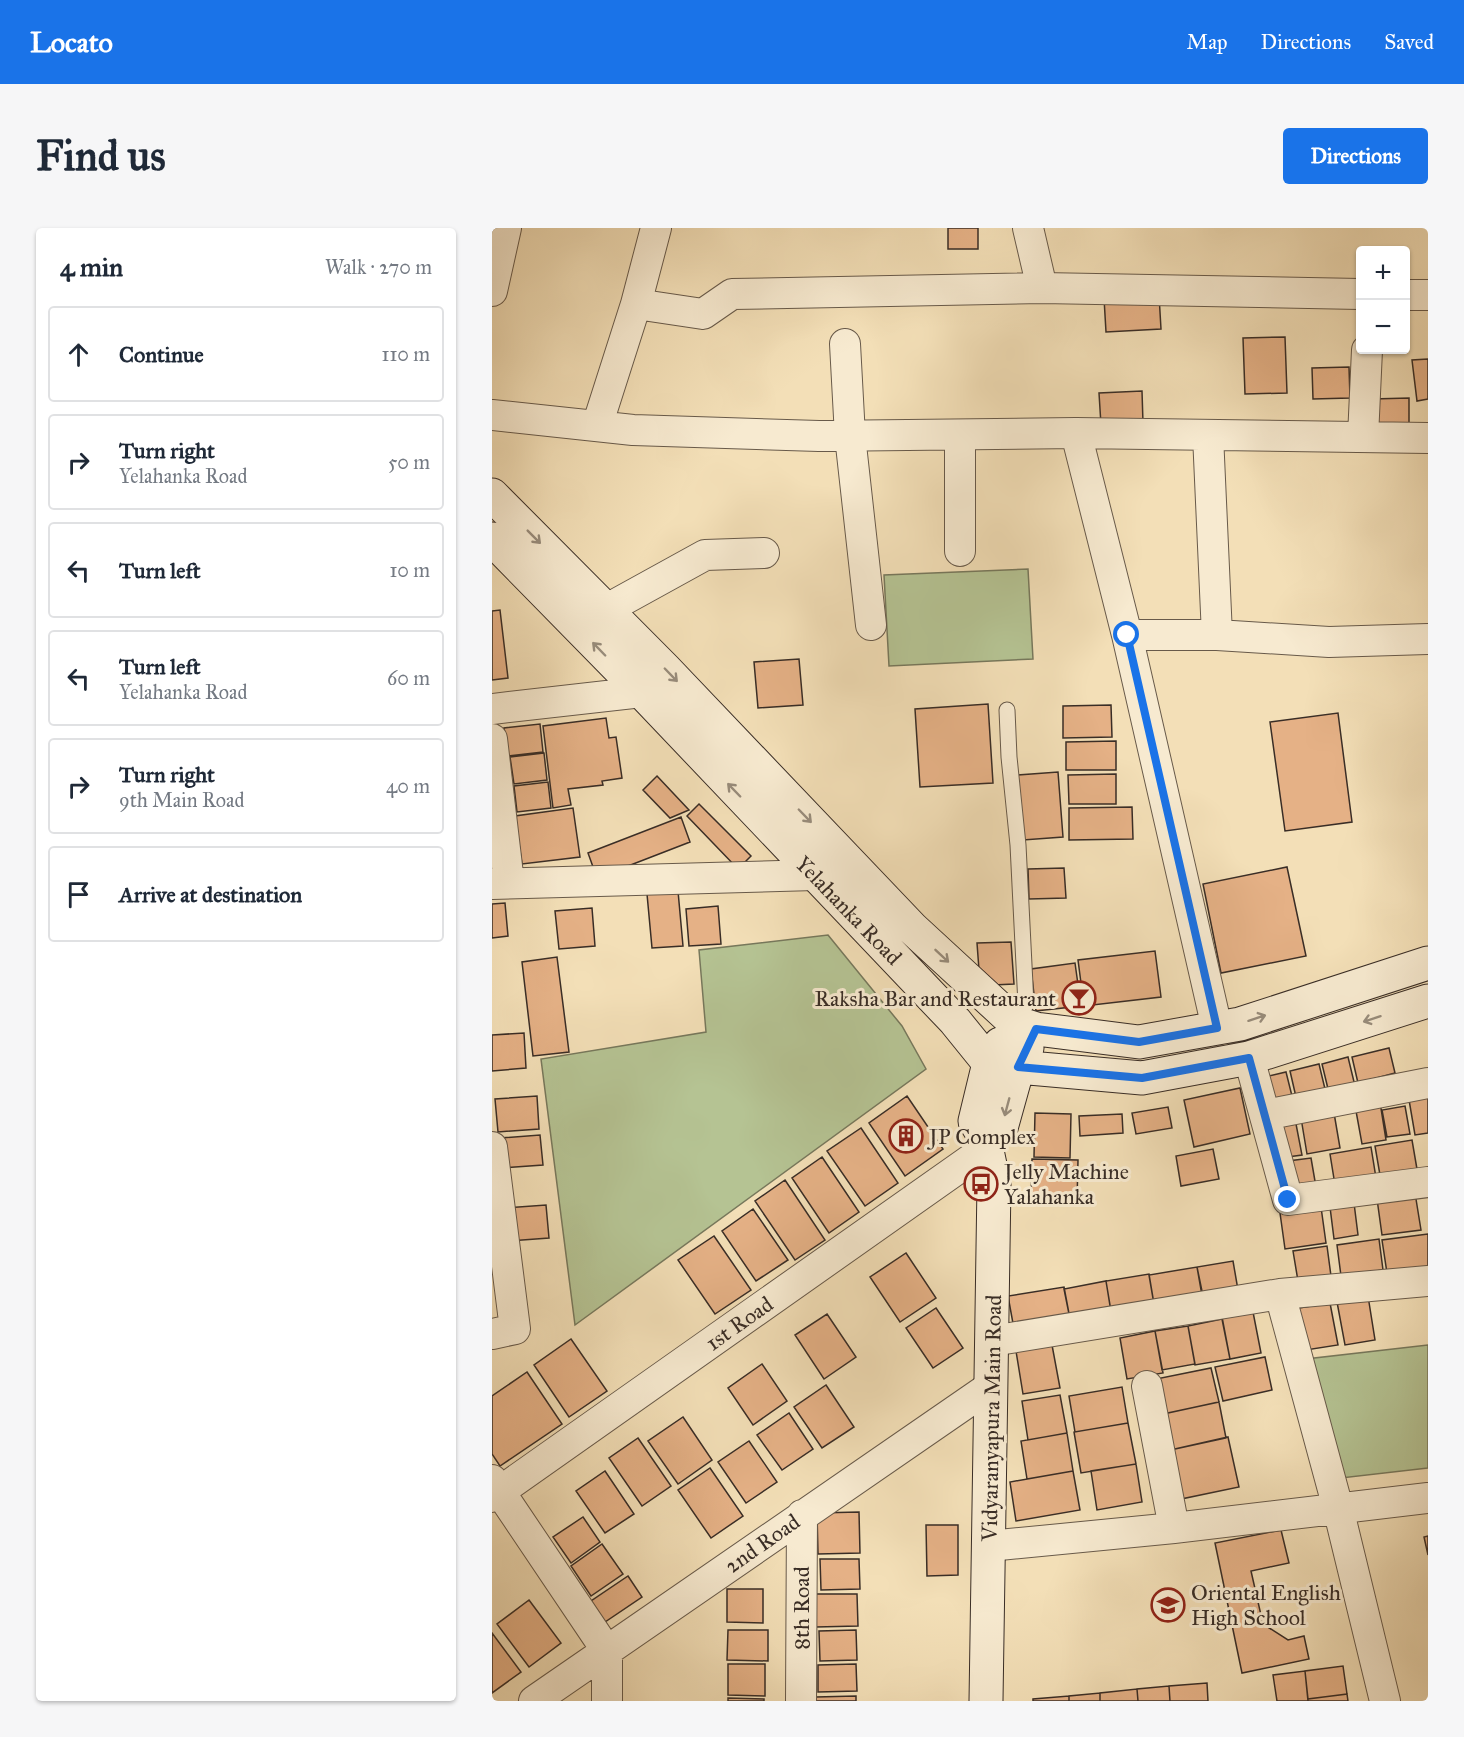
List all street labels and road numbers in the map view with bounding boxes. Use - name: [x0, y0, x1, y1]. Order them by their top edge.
- street label: Yelahanka Road: [790, 850, 907, 971]
- street label: 1st Road: [700, 1291, 778, 1356]
- street label: Vidyaranyapura Main Road: [976, 1294, 1007, 1543]
- street label: 2nd Road: [720, 1508, 805, 1579]
- street label: 8th Road: [788, 1566, 815, 1650]

